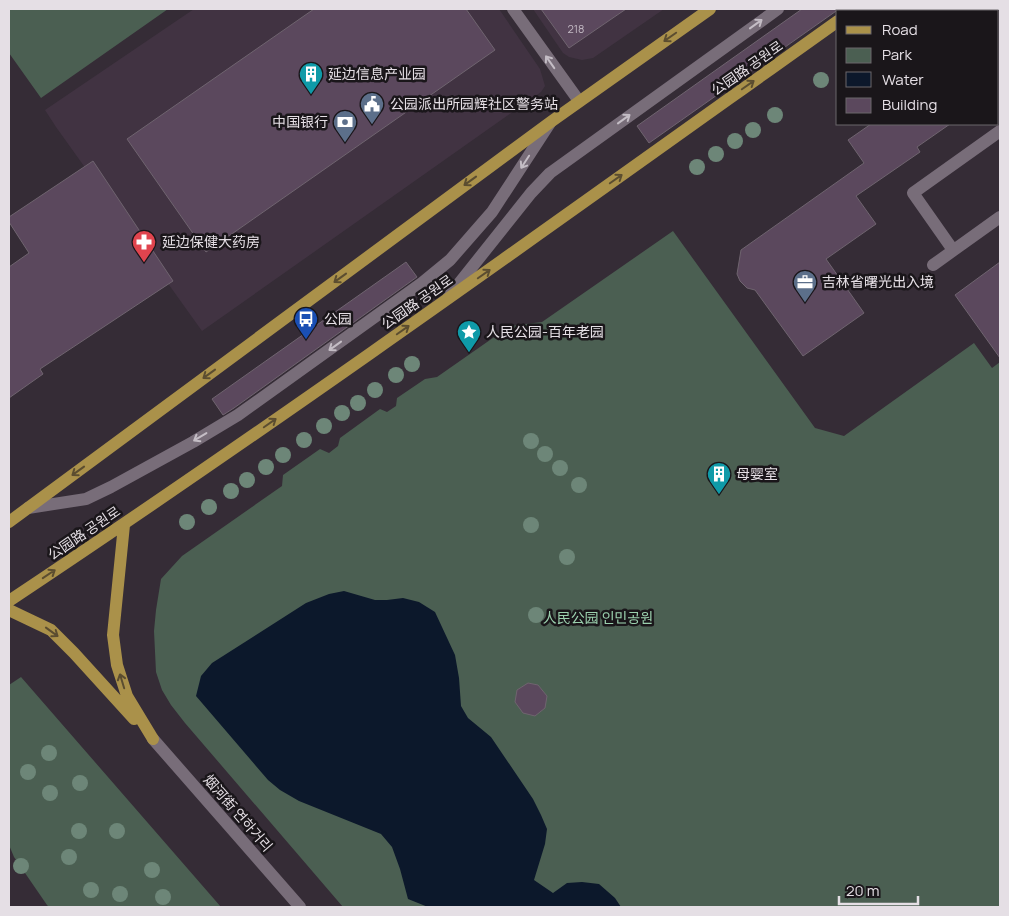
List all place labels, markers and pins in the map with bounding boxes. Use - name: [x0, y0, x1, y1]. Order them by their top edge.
- building icon: 延边信息产业园: [298, 61, 324, 95]
- place label: 延边信息产业园: [328, 64, 426, 83]
- public building icon: 公园派出所园辉社区警务站: [359, 91, 385, 125]
- place label: 公园派出所园辉社区警务站: [390, 94, 558, 113]
- bank icon: 中国银行: [332, 109, 358, 143]
- place label: 中国银行: [272, 112, 328, 131]
- pharmacy icon: 延边保健大药房: [131, 229, 157, 263]
- place label: 延边保健大药房: [162, 232, 260, 251]
- office icon: 吉林省曙光出入境: [792, 269, 818, 303]
- place label: 吉林省曙光出入境: [822, 272, 934, 291]
- bus stop icon: 公园: [293, 306, 319, 340]
- place label: 公园: [324, 309, 352, 328]
- place icon: 人民公园-百年老园: [456, 319, 482, 353]
- place label: 人民公园-百年老园: [486, 322, 604, 341]
- building icon: 母婴室: [706, 461, 732, 495]
- place label: 母婴室: [736, 464, 778, 483]

